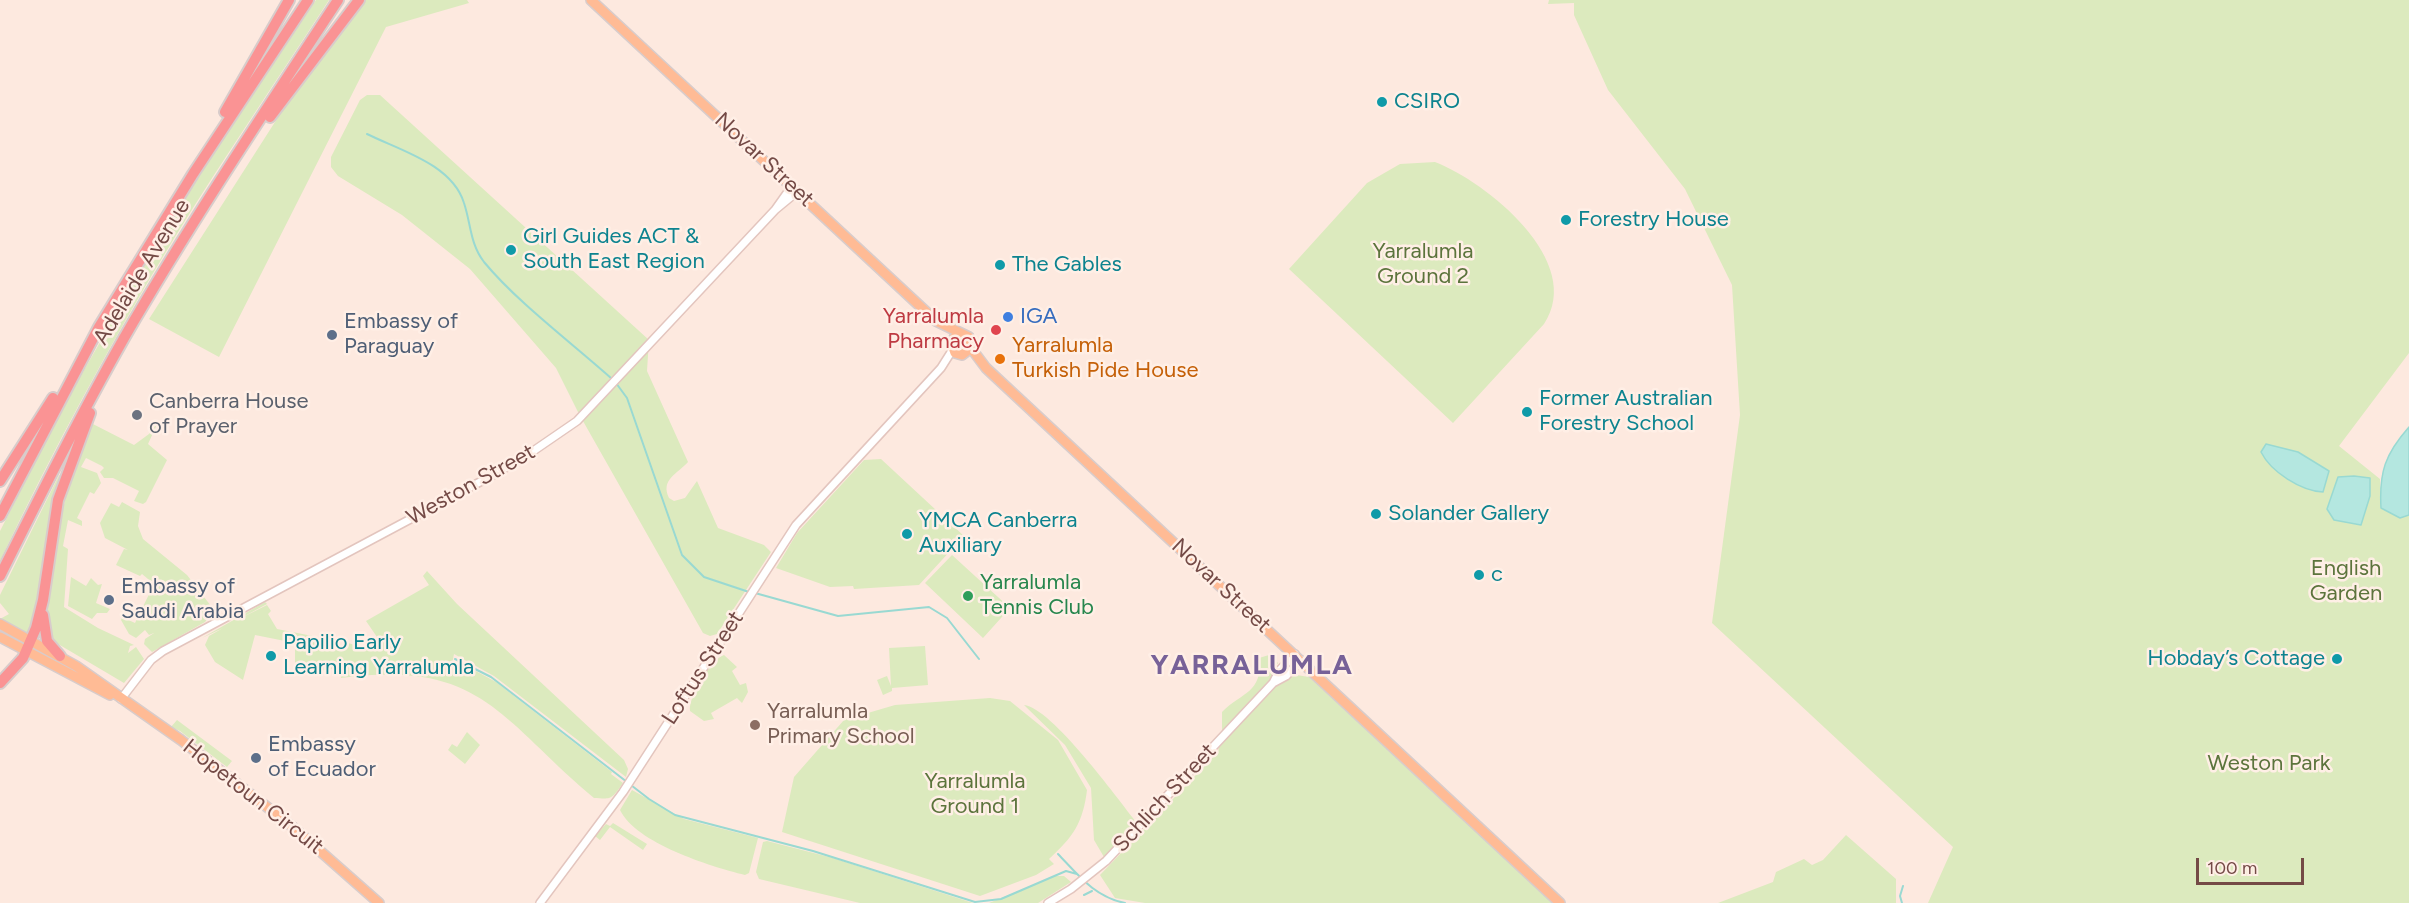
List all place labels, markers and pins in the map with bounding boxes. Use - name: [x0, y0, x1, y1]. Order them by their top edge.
- place label: CSIRO: [1394, 89, 1460, 115]
- marker: CSIRO: [1375, 95, 1389, 109]
- place label: Forestry House: [1578, 207, 1729, 233]
- marker: Forestry House: [1559, 213, 1573, 227]
- place label: Girl Guides ACT & South East Region: [523, 224, 705, 276]
- marker: Girl Guides ACT & South East Region: [504, 243, 518, 257]
- place label: The Gables: [1012, 252, 1122, 278]
- marker: The Gables: [993, 258, 1007, 272]
- place label: Yarralumla Pharmacy: [883, 304, 984, 356]
- place label: IGA: [1020, 304, 1057, 330]
- place label: Embassy of Paraguay: [344, 309, 458, 360]
- marker: IGA: [1001, 310, 1015, 324]
- marker: Yarralumla Pharmacy: [989, 323, 1003, 337]
- marker: Embassy of Paraguay: [325, 328, 339, 342]
- place label: Yarralumla Turkish Pide House: [1012, 333, 1199, 384]
- marker: Yarralumla Turkish Pide House: [993, 352, 1007, 366]
- place label: Former Australian Forestry School: [1539, 386, 1712, 438]
- place label: Canberra House of Prayer: [149, 389, 309, 440]
- marker: Former Australian Forestry School: [1520, 405, 1534, 419]
- marker: Canberra House of Prayer: [130, 408, 144, 422]
- place label: Solander Gallery: [1388, 501, 1549, 527]
- marker: Solander Gallery: [1369, 507, 1383, 521]
- place label: YMCA Canberra Auxiliary: [919, 508, 1077, 560]
- marker: YMCA Canberra Auxiliary: [900, 527, 914, 541]
- place label: c: [1491, 562, 1503, 588]
- marker: c: [1472, 568, 1486, 582]
- place label: Yarralumla Tennis Club: [980, 570, 1094, 622]
- place label: Embassy of Saudi Arabia: [121, 574, 244, 626]
- marker: Yarralumla Tennis Club: [961, 589, 975, 603]
- marker: Embassy of Saudi Arabia: [102, 593, 116, 607]
- place label: Papilio Early Learning Yarralumla: [283, 630, 474, 682]
- place label: Hobday’s Cottage: [2147, 646, 2325, 672]
- marker: Papilio Early Learning Yarralumla: [264, 649, 278, 663]
- marker: Hobday’s Cottage: [2330, 652, 2344, 666]
- place label: Yarralumla Primary School: [767, 699, 915, 750]
- marker: Yarralumla Primary School: [748, 718, 762, 732]
- place label: Embassy of Ecuador: [268, 732, 376, 784]
- marker: Embassy of Ecuador: [249, 751, 263, 765]

